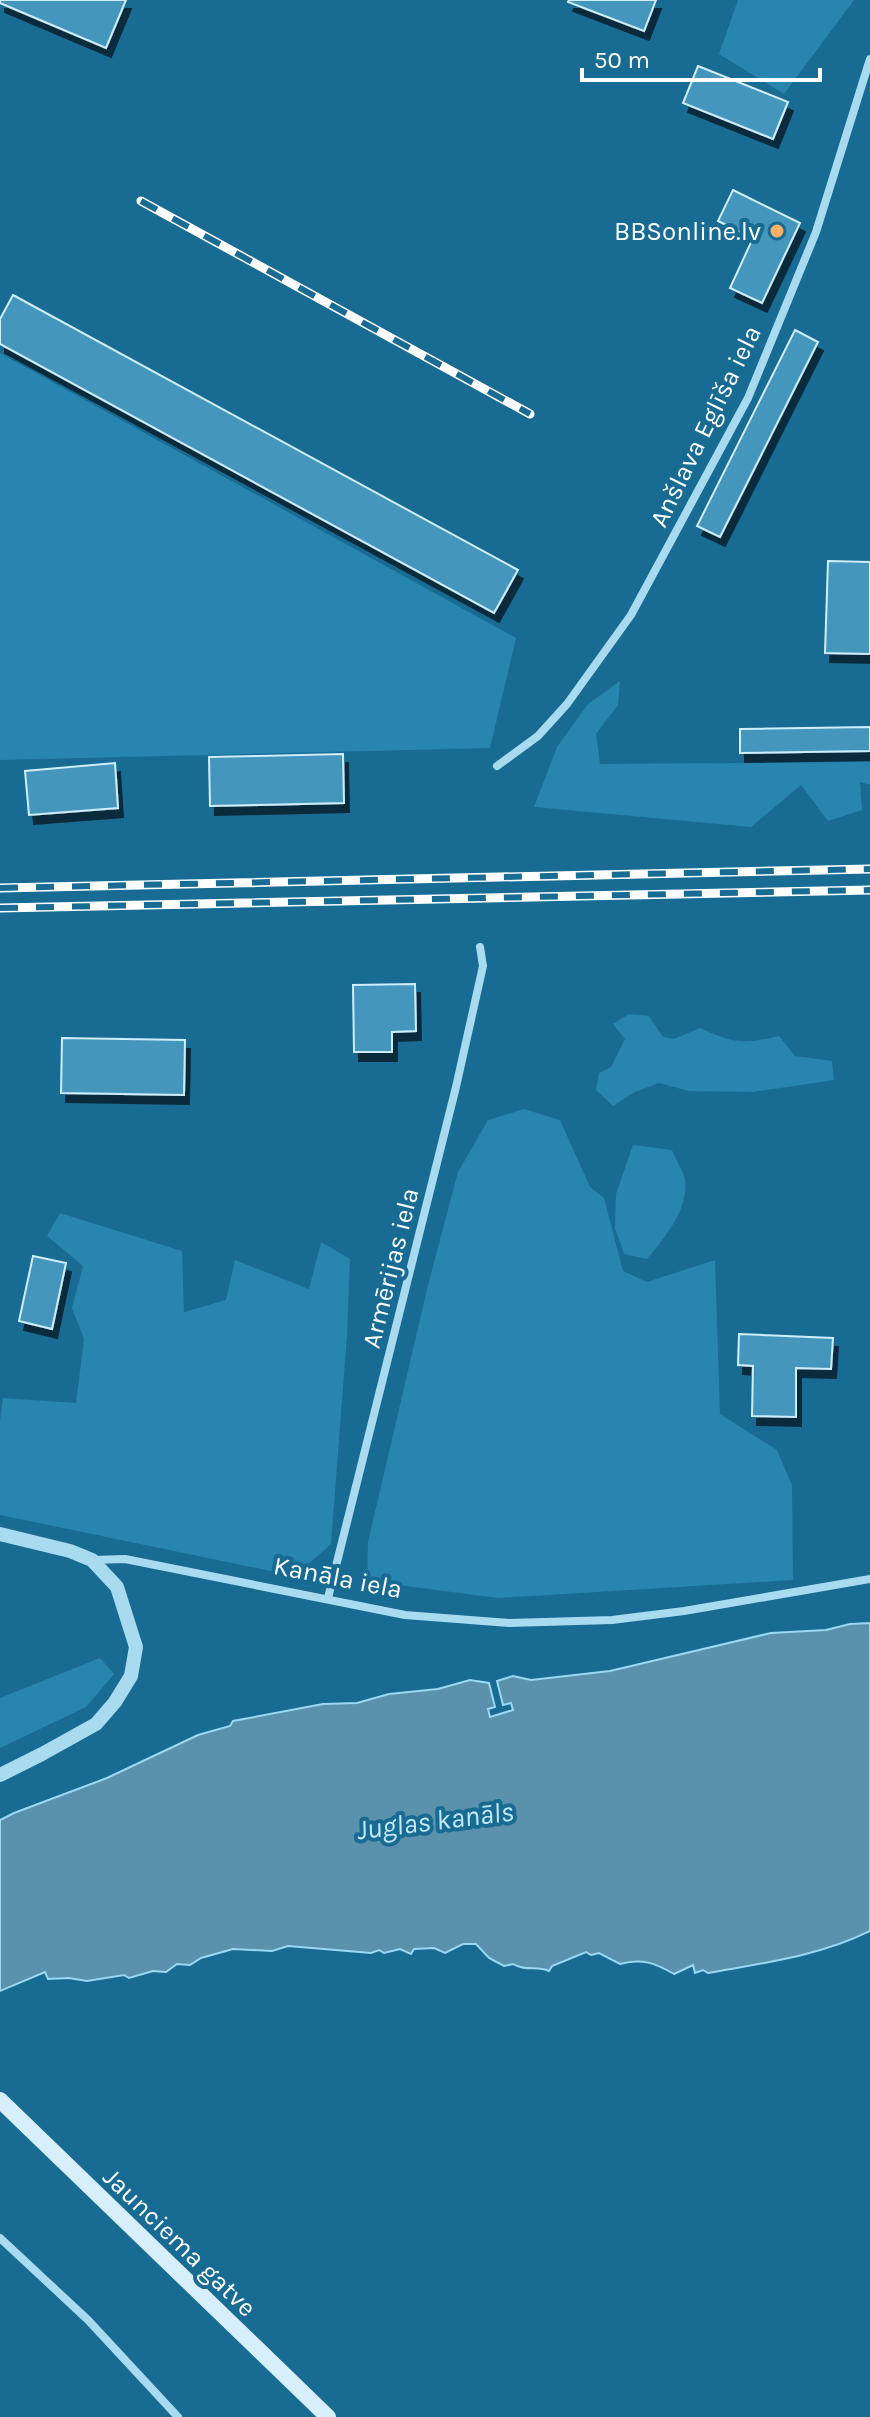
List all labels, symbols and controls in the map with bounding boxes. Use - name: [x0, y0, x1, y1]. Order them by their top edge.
- scale bar: [582, 32, 820, 82]
- text: 50 m: [594, 46, 650, 74]
- place label: BBSonline.lv: [614, 216, 761, 247]
- marker: BBSonline.lv: [768, 222, 786, 240]
- street label: Anšlava Eglīša iela: [643, 320, 768, 532]
- street label: Armērijas iela: [356, 1185, 425, 1352]
- street label: Kanāla iela: [271, 1550, 405, 1605]
- water label: Juglas kanāls: [355, 1794, 516, 1847]
- street label: Jaunciema gatve: [97, 2161, 263, 2323]

